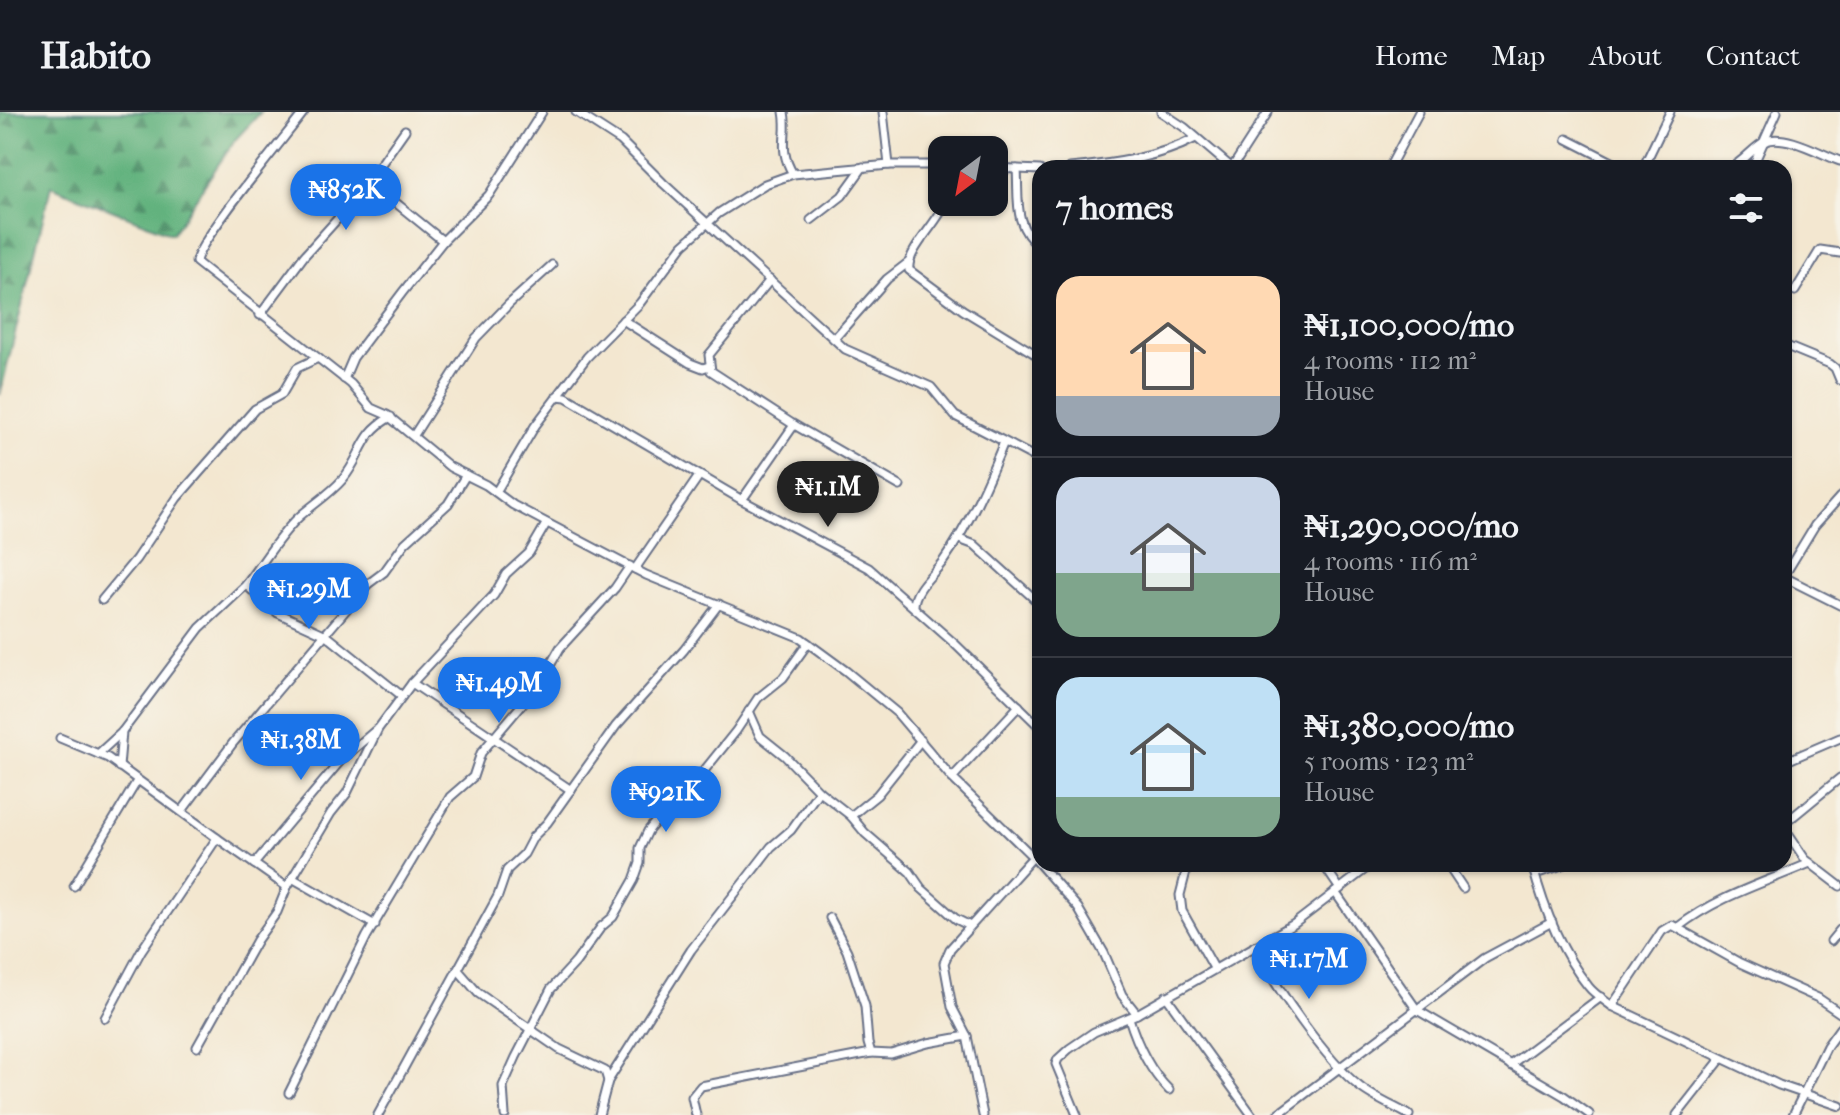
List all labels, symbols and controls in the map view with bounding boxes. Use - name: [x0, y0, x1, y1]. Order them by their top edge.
- text: Habito: [40, 33, 151, 78]
- text: Home: [1375, 39, 1448, 72]
- text: Map: [1492, 39, 1545, 72]
- text: About: [1589, 39, 1662, 72]
- text: Contact: [1706, 39, 1800, 72]
- north arrow: [928, 136, 1008, 216]
- map controls: [928, 136, 1008, 216]
- pin: ₦852K: [290, 164, 402, 232]
- text: ₦852K: [308, 174, 384, 205]
- icon: filters: [1724, 186, 1768, 230]
- text: 7 homes: [1056, 188, 1173, 228]
- text: ₦1,100,000/mo: [1304, 305, 1514, 345]
- icon: home: [1120, 308, 1216, 404]
- text: 4 rooms · 112 m²: [1304, 345, 1476, 376]
- text: House: [1304, 376, 1374, 407]
- pin: ₦1.1M: [772, 461, 884, 529]
- text: ₦1.1M: [795, 471, 861, 502]
- text: ₦1,290,000/mo: [1304, 506, 1519, 546]
- icon: home: [1120, 509, 1216, 605]
- text: 4 rooms · 116 m²: [1304, 546, 1477, 577]
- pin: ₦1.29M: [244, 563, 374, 631]
- text: ₦1.29M: [267, 573, 351, 604]
- text: House: [1304, 577, 1374, 608]
- pin: ₦1.49M: [434, 657, 564, 725]
- text: ₦1.49M: [456, 667, 542, 698]
- text: ₦1,380,000/mo: [1304, 706, 1514, 746]
- icon: home: [1120, 709, 1216, 805]
- pin: ₦1.38M: [236, 714, 366, 782]
- text: ₦1.38M: [261, 724, 341, 755]
- text: 5 rooms · 123 m²: [1304, 746, 1473, 777]
- pin: ₦921K: [610, 766, 722, 834]
- text: ₦921K: [629, 776, 703, 807]
- text: House: [1304, 777, 1374, 808]
- pin: ₦1.17M: [1244, 933, 1374, 1001]
- text: ₦1.17M: [1270, 943, 1348, 974]

